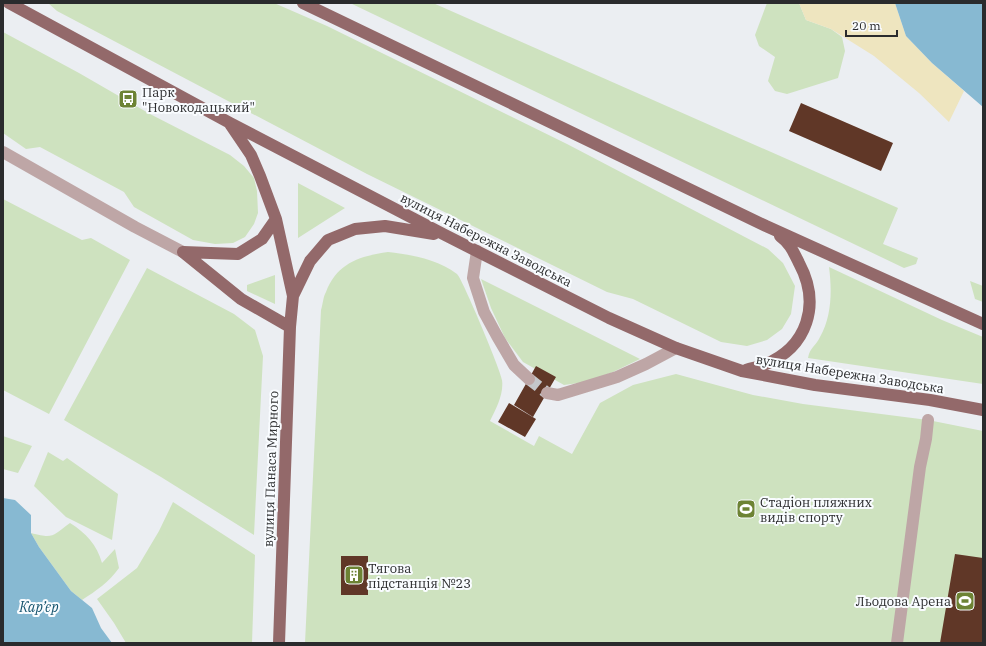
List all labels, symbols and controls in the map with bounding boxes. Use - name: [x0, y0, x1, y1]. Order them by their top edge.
- scale bar: [846, 12, 897, 38]
- text: 20 m: [852, 18, 881, 33]
- place label: Парк "Новокодацький": [142, 84, 255, 116]
- bus stop icon: Парк "Новокодацький": [117, 88, 139, 110]
- street label: вулиця Набережна Заводська: [397, 189, 575, 291]
- street label: вулиця Набережна Заводська: [755, 351, 945, 397]
- street label: вулиця Панаса Мирного: [260, 391, 282, 547]
- place label: Стадіон пляжних видів спорту: [760, 494, 872, 526]
- sports icon: Стадіон пляжних видів спорту: [735, 498, 757, 520]
- place label: Тягова пiдстанцiя №23: [368, 560, 471, 592]
- building icon: Тягова пiдстанцiя №23: [343, 564, 365, 586]
- sports icon: Льодова Арена: [954, 590, 976, 612]
- place label: Льодова Арена: [856, 593, 951, 610]
- water label: Кар’єр: [18, 598, 59, 616]

